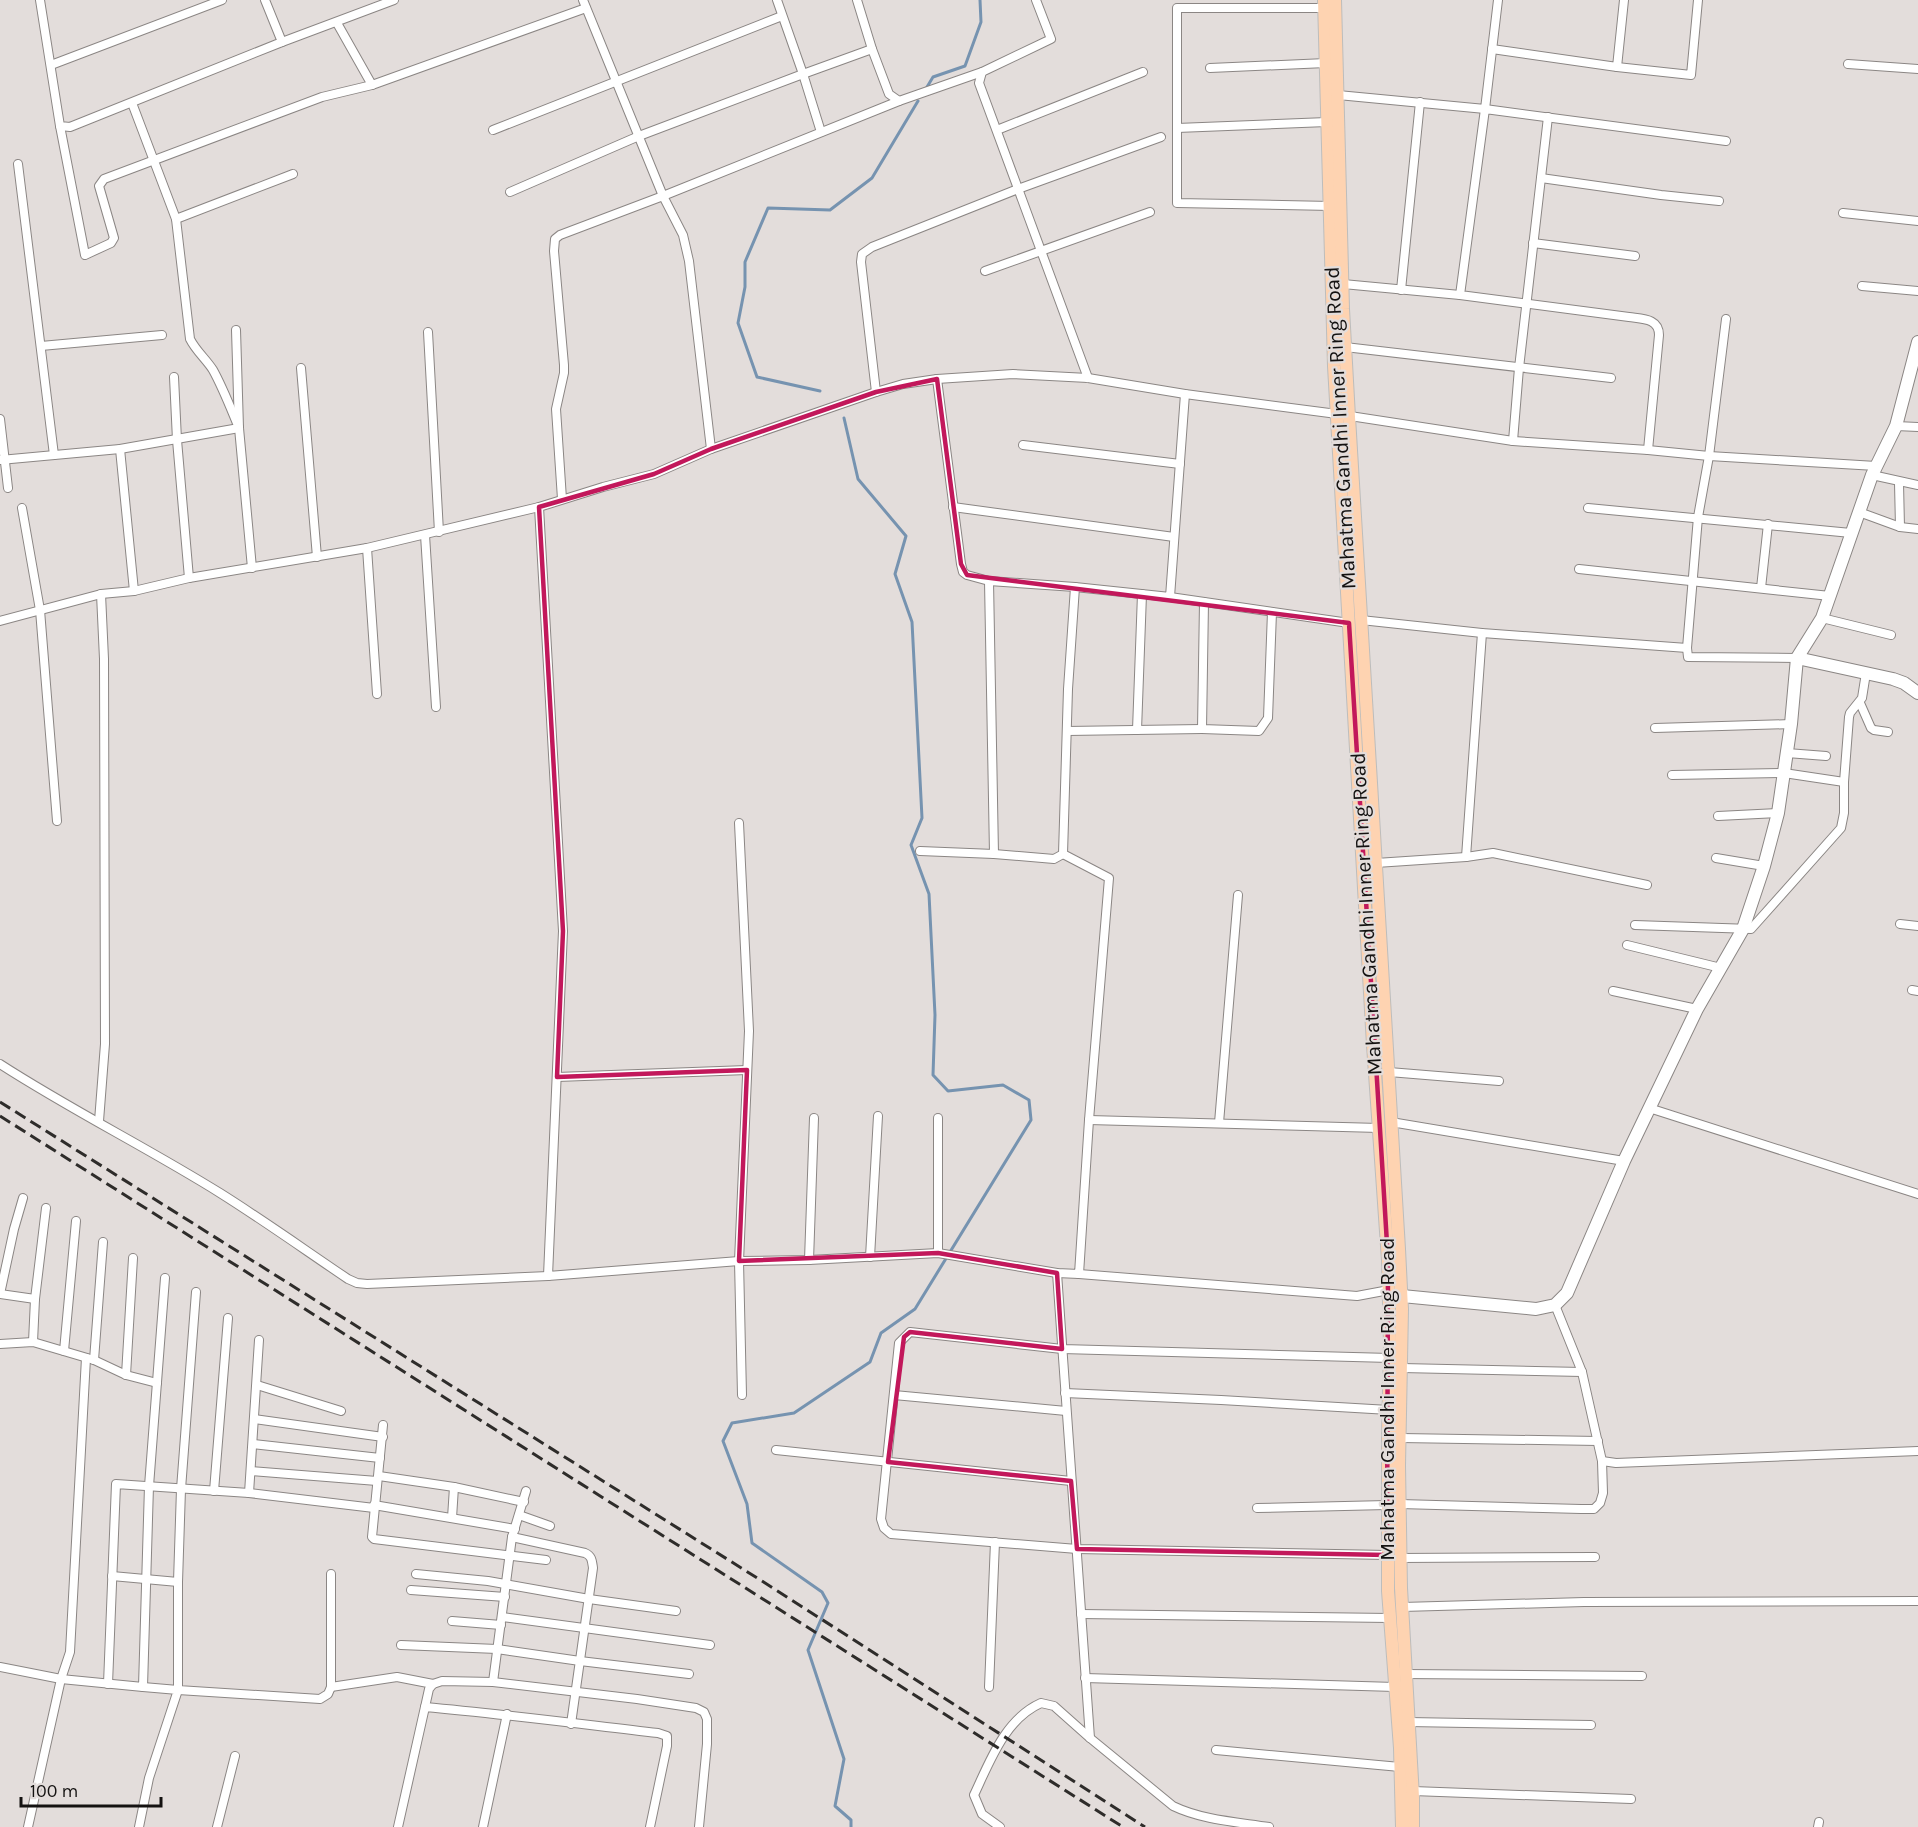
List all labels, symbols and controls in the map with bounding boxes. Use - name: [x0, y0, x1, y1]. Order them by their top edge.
- street label: Mahatma Gandhi Inner Ring Road: [1320, 266, 1360, 590]
- street label: Mahatma Gandhi Inner Ring Road: [1346, 752, 1386, 1076]
- street label: Mahatma Gandhi Inner Ring Road: [1375, 1237, 1399, 1561]
- scale bar: [21, 1770, 160, 1808]
- text: 100 m: [30, 1780, 78, 1802]

